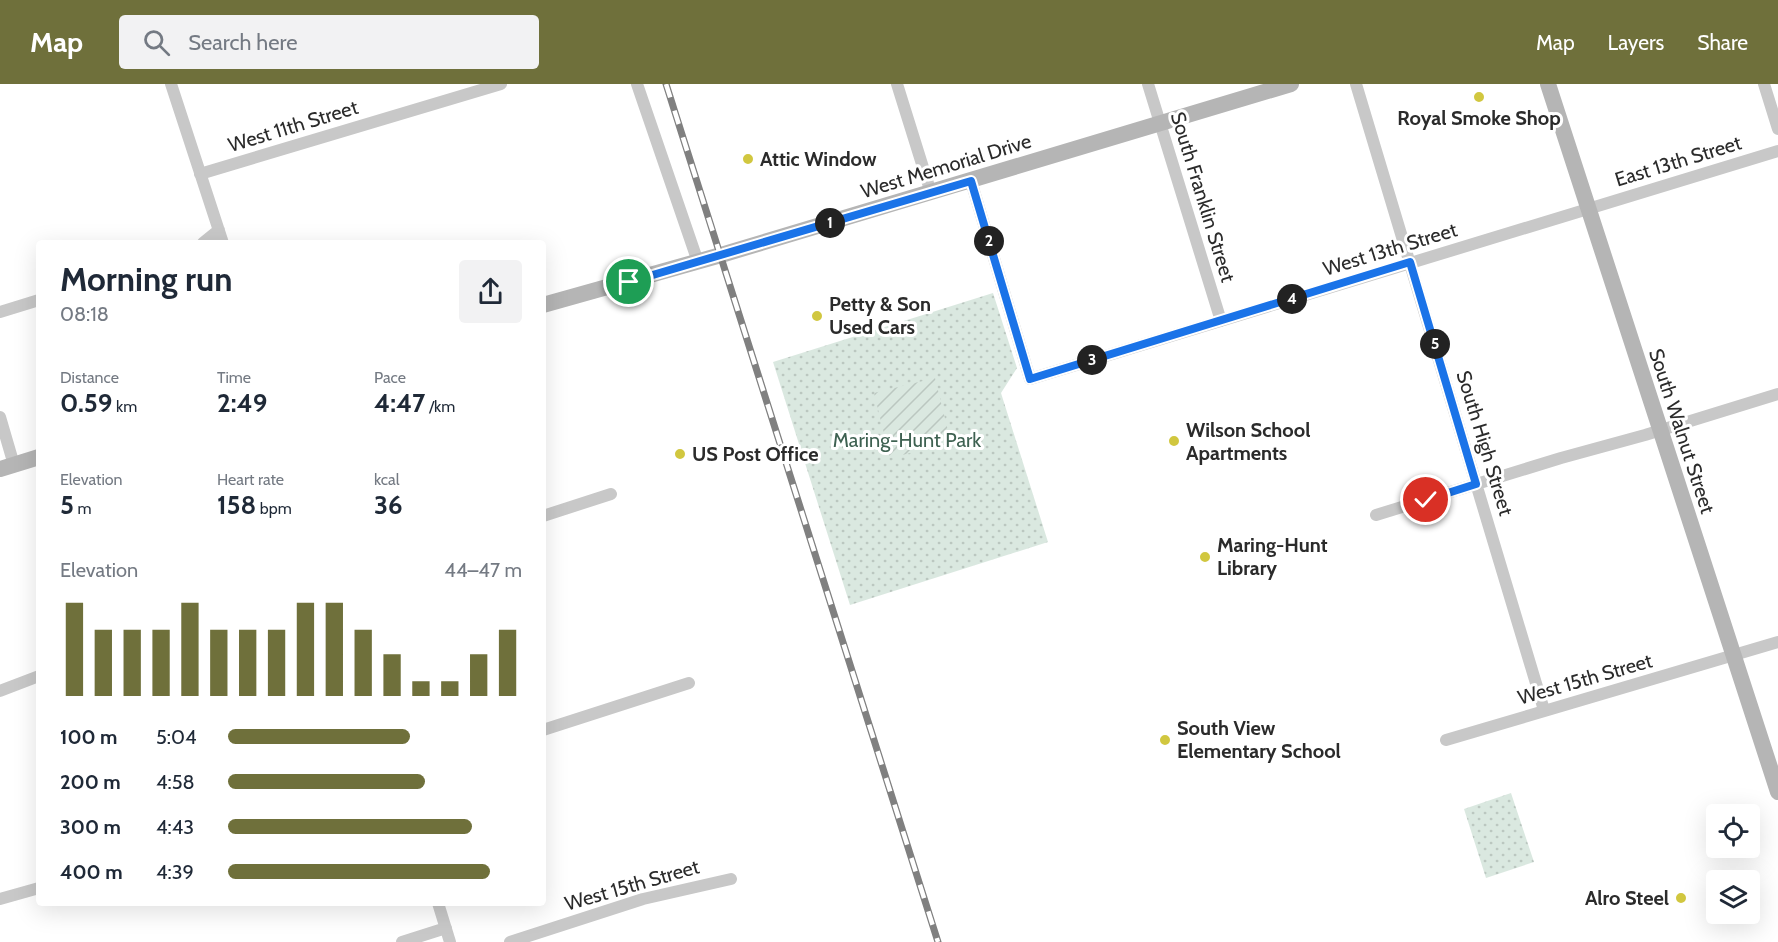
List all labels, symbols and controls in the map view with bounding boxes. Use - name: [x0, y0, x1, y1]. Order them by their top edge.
- search box: [119, 15, 539, 69]
- text: Map: [30, 25, 83, 59]
- icon: search: [140, 26, 173, 59]
- text: Search here: [188, 29, 297, 56]
- text: Map: [1536, 30, 1575, 55]
- text: Layers: [1608, 30, 1664, 55]
- text: Share: [1697, 30, 1748, 55]
- marker: Royal Smoke Shop: [1472, 90, 1486, 104]
- street label: West 11th Street: [225, 95, 361, 157]
- place label: Royal Smoke Shop: [1397, 106, 1561, 130]
- street label: South Franklin Street: [1166, 109, 1240, 285]
- street label: West Memorial Drive: [858, 129, 1034, 203]
- street label: East 13th Street: [1612, 130, 1744, 192]
- place label: Attic Window: [760, 147, 877, 171]
- marker: Attic Window: [741, 152, 755, 166]
- pin: 1: [815, 208, 845, 238]
- text: 1: [827, 213, 833, 232]
- street label: West 13th Street: [1320, 217, 1460, 281]
- pin: 2: [974, 226, 1004, 256]
- text: 2: [985, 231, 993, 250]
- pin: [603, 256, 654, 307]
- text: Morning run: [60, 259, 232, 299]
- button: share: [459, 260, 522, 323]
- icon: arrive: [612, 265, 645, 298]
- pin: 4: [1277, 284, 1307, 314]
- text: 4: [1287, 289, 1297, 308]
- place label: Petty & Son Used Cars: [829, 292, 931, 339]
- text: 08:18: [60, 302, 109, 326]
- marker: Petty & Son Used Cars: [810, 309, 824, 323]
- pin: 5: [1420, 329, 1450, 359]
- text: 5: [1431, 334, 1439, 353]
- pin: 3: [1077, 345, 1107, 375]
- street label: South Walnut Street: [1644, 346, 1720, 517]
- text: 3: [1088, 350, 1096, 369]
- text: Distance: [60, 368, 119, 387]
- text: Time: [217, 368, 251, 387]
- text: Pace: [374, 368, 406, 387]
- street label: South High Street: [1452, 368, 1518, 519]
- text: 0.59: [60, 387, 112, 419]
- text: 2:49: [217, 387, 267, 419]
- text: 4:47: [374, 387, 425, 419]
- text: km: [112, 397, 137, 416]
- text: /km: [425, 397, 455, 416]
- place label: Wilson School Apartments: [1186, 418, 1310, 465]
- park label: Maring-Hunt Park: [833, 428, 981, 452]
- marker: Wilson School Apartments: [1167, 434, 1181, 448]
- place label: US Post Office: [692, 442, 818, 466]
- marker: US Post Office: [673, 447, 687, 461]
- text: Elevation: [60, 470, 123, 489]
- text: Heart rate: [217, 470, 284, 489]
- text: kcal: [374, 470, 400, 489]
- pin: [1400, 474, 1451, 525]
- icon: check: [1409, 483, 1442, 516]
- text: 5: [60, 489, 74, 521]
- text: 158: [217, 489, 256, 521]
- text: 36: [374, 489, 403, 521]
- text: m: [74, 499, 92, 518]
- text: bpm: [256, 499, 292, 518]
- place label: Maring-Hunt Library: [1217, 533, 1328, 580]
- marker: Maring-Hunt Library: [1198, 550, 1212, 564]
- text: Elevation: [60, 558, 138, 582]
- text: 44–47 m: [444, 558, 522, 582]
- street label: West 15th Street: [1515, 648, 1655, 710]
- place label: South View Elementary School: [1177, 716, 1341, 763]
- text: 100 m: [60, 725, 118, 749]
- text: 5:04: [156, 725, 197, 749]
- marker: South View Elementary School: [1158, 733, 1172, 747]
- text: 200 m: [60, 770, 121, 794]
- text: 4:58: [156, 770, 195, 794]
- map controls: [1706, 804, 1760, 924]
- button: locate: [1706, 804, 1760, 858]
- text: 300 m: [60, 815, 121, 839]
- text: 4:43: [156, 815, 194, 839]
- street label: West 15th Street: [562, 854, 702, 916]
- text: 400 m: [60, 860, 123, 884]
- text: 4:39: [156, 860, 194, 884]
- button: layers: [1706, 870, 1760, 924]
- place label: Alro Steel: [1585, 886, 1669, 910]
- marker: Alro Steel: [1674, 891, 1688, 905]

